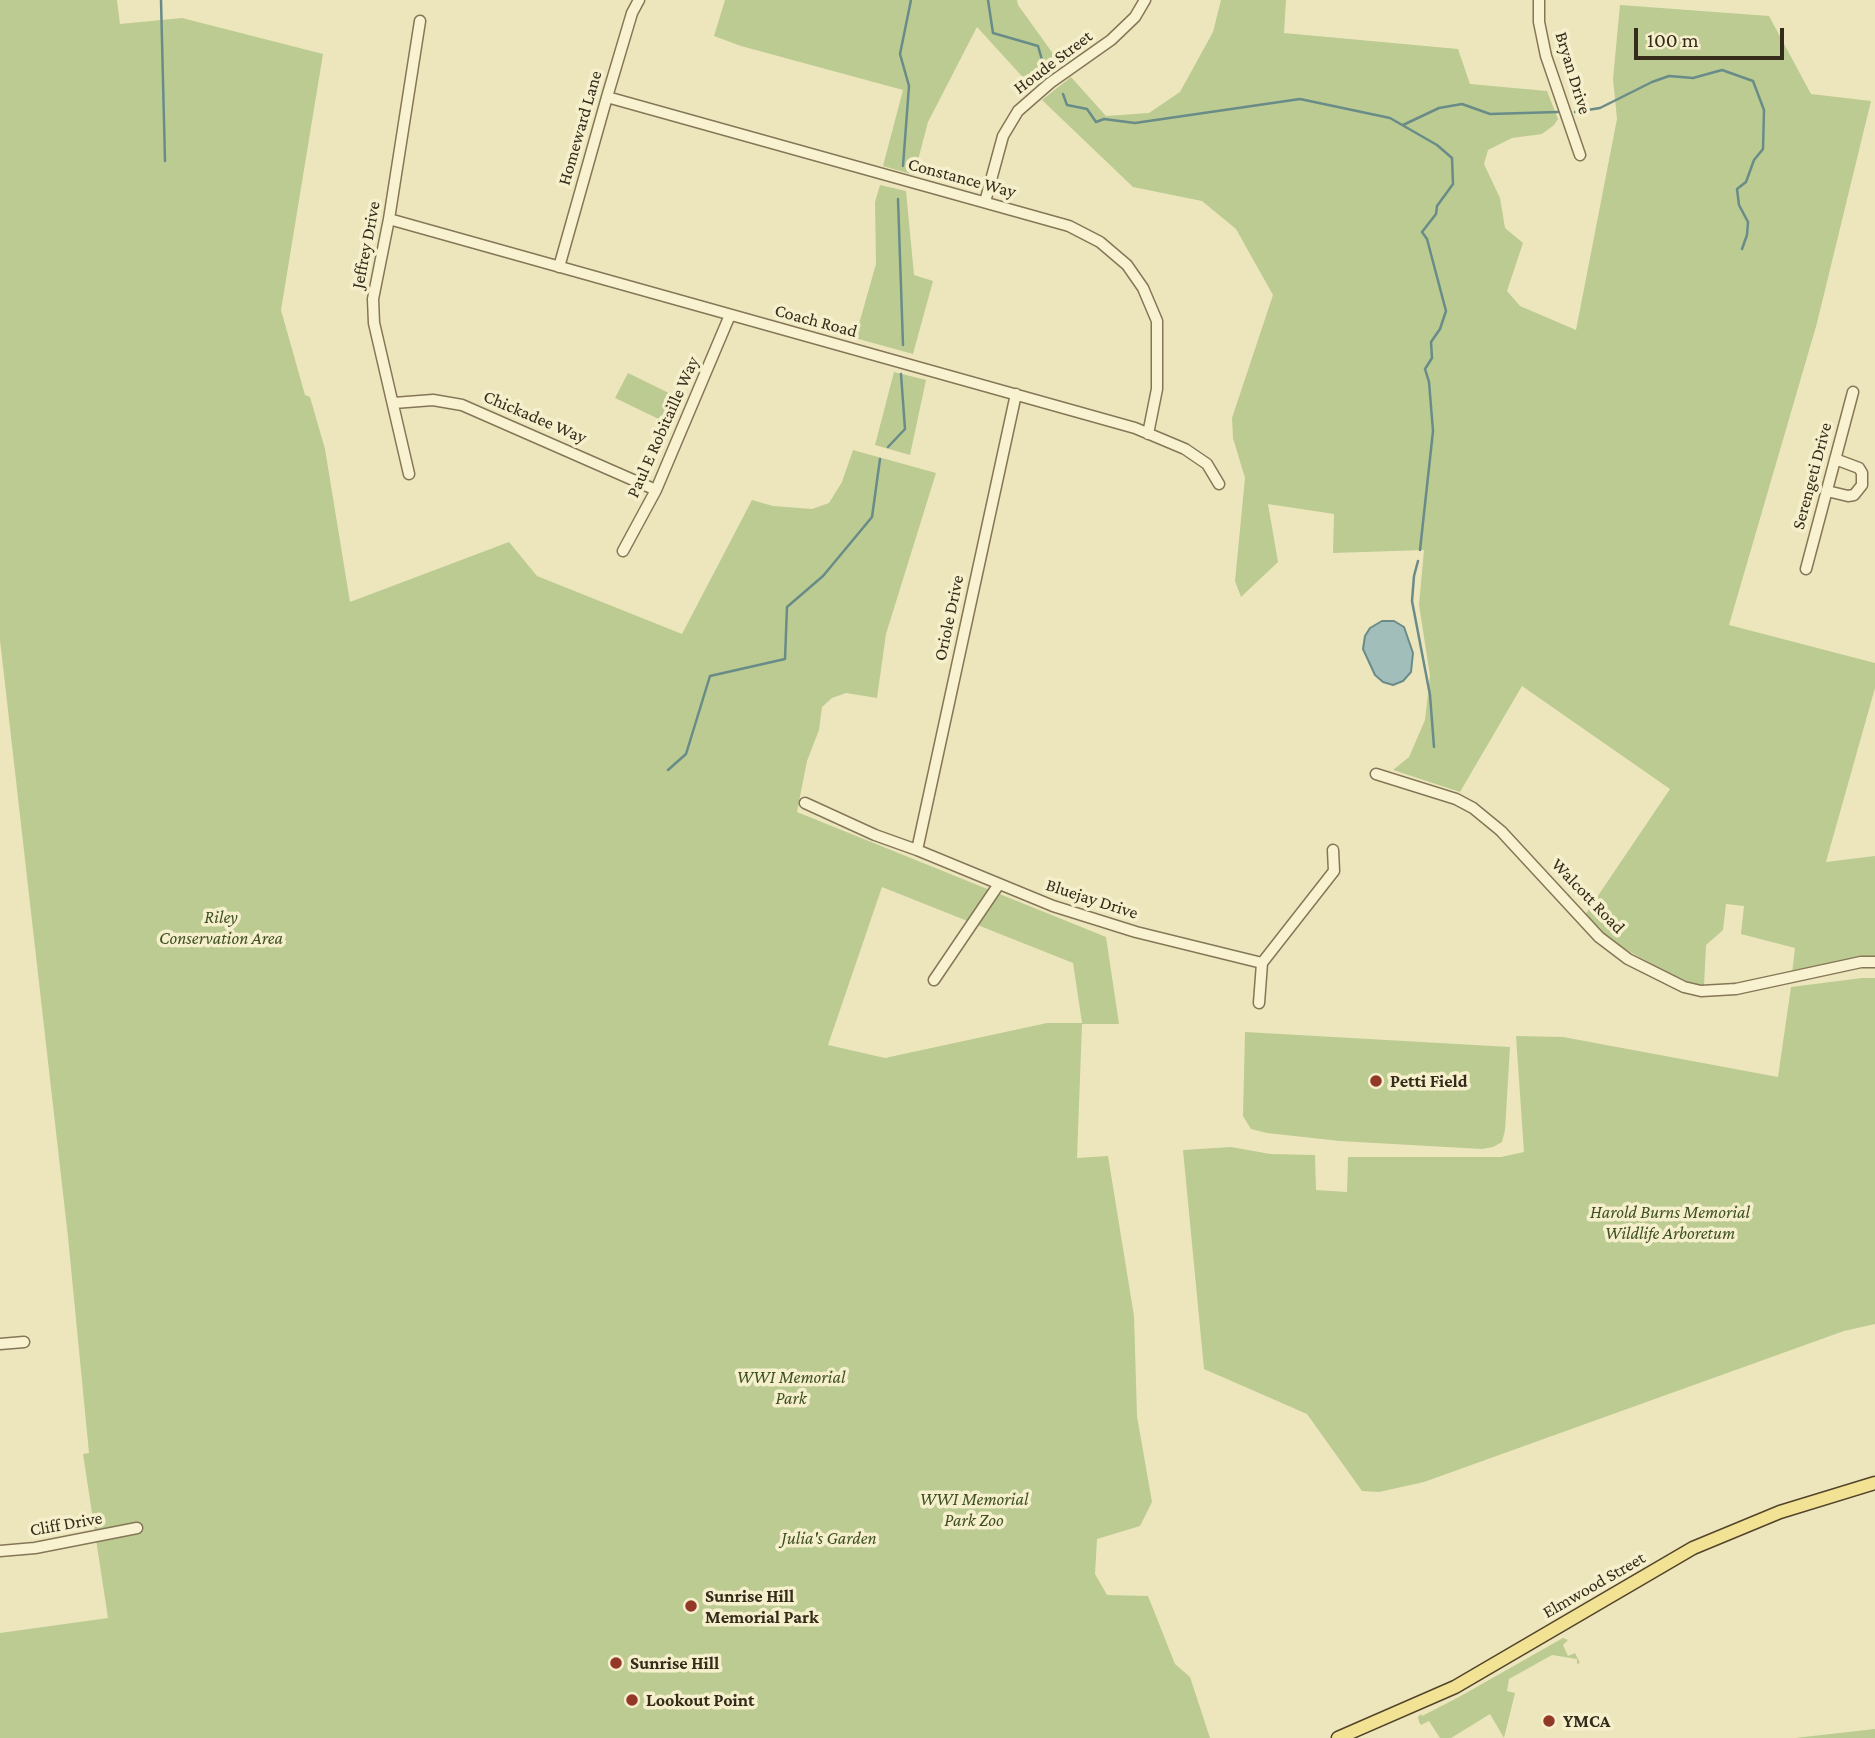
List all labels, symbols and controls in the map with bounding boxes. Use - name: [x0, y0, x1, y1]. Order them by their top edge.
- scale bar: [1637, 14, 1787, 58]
- street label: Houde Street: [1009, 25, 1097, 99]
- text: 100 m: [1647, 28, 1699, 52]
- street label: Bryan Drive: [1550, 29, 1596, 117]
- street label: Homeward Lane: [553, 68, 607, 188]
- street label: Constance Way: [906, 153, 1018, 203]
- street label: Jeffrey Drive: [347, 199, 385, 291]
- street label: Coach Road: [772, 300, 860, 342]
- street label: Paul E Robitaille Way: [622, 353, 704, 501]
- street label: Chickadee Way: [480, 386, 590, 448]
- street label: Serengeti Drive: [1787, 420, 1837, 532]
- street label: Oriole Drive: [929, 573, 969, 663]
- street label: Walcott Road: [1547, 854, 1629, 938]
- street label: Bluejay Drive: [1043, 874, 1141, 924]
- park label: Riley Conservation Area: [159, 906, 283, 948]
- place label: Petti Field: [1390, 1070, 1468, 1092]
- marker: Petti Field: [1368, 1073, 1384, 1089]
- park label: Harold Burns Memorial Wildlife Arboretum: [1590, 1201, 1750, 1244]
- park label: WWI Memorial Park: [737, 1366, 845, 1408]
- park label: WWI Memorial Park Zoo: [920, 1488, 1028, 1530]
- street label: Cliff Drive: [28, 1507, 104, 1541]
- park label: Julia's Garden: [781, 1527, 877, 1549]
- street label: Elmwood Street: [1539, 1547, 1649, 1623]
- place label: Sunrise Hill Memorial Park: [705, 1585, 819, 1628]
- marker: Sunrise Hill Memorial Park: [683, 1598, 699, 1614]
- place label: Sunrise Hill: [630, 1652, 719, 1674]
- marker: Sunrise Hill: [608, 1655, 624, 1671]
- place label: Lookout Point: [646, 1689, 755, 1711]
- marker: Lookout Point: [624, 1692, 640, 1708]
- place label: YMCA: [1563, 1710, 1610, 1732]
- marker: YMCA: [1541, 1713, 1557, 1729]

